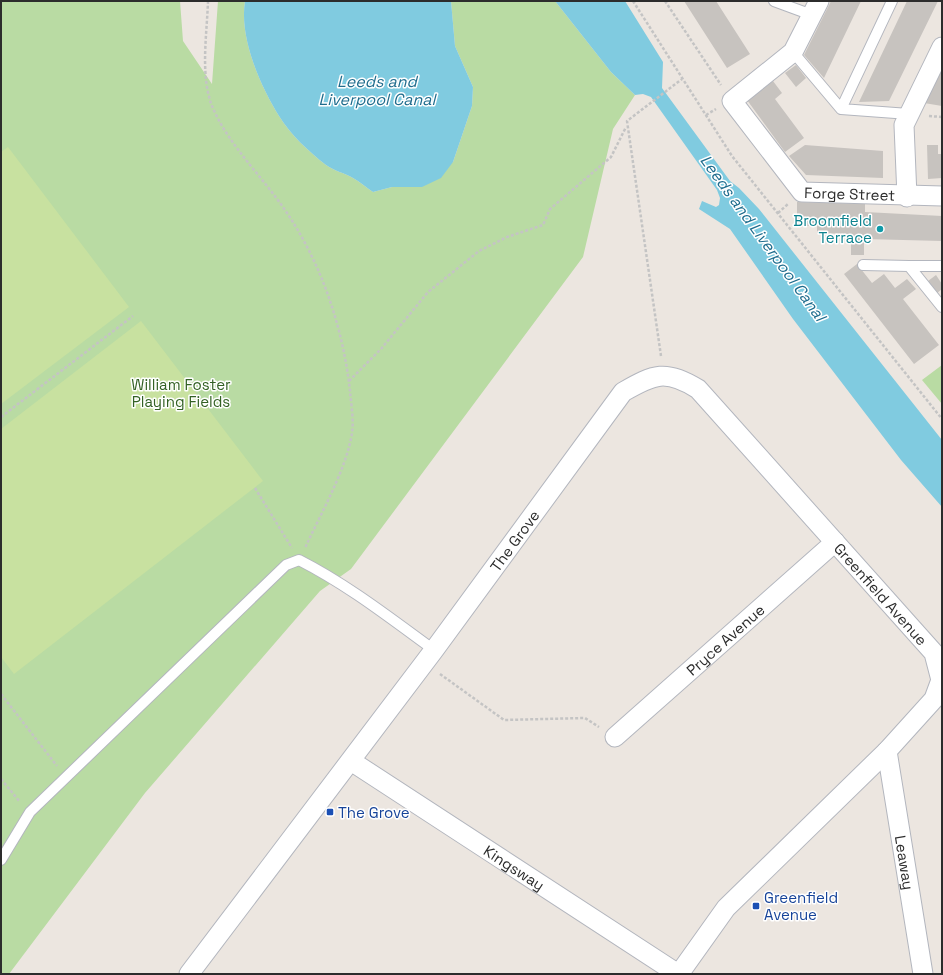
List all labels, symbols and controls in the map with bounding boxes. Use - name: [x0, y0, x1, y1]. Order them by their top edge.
- water label: Leeds and Liverpool Canal: [319, 71, 438, 110]
- water label: Leeds and Liverpool Canal: [695, 151, 832, 327]
- street label: Forge Street: [804, 183, 896, 204]
- place label: Broomfield Terrace: [793, 211, 872, 247]
- marker: Broomfield Terrace: [875, 224, 885, 234]
- park label: William Foster Playing Fields: [131, 375, 231, 411]
- street label: The Grove: [485, 506, 543, 575]
- street label: Greenfield Avenue: [830, 539, 932, 649]
- street label: Pryce Avenue: [682, 600, 768, 679]
- place label: The Grove: [338, 803, 410, 822]
- marker: The Grove: [325, 807, 335, 817]
- street label: Leaway: [891, 834, 919, 891]
- street label: Kingsway: [480, 841, 548, 894]
- place label: Greenfield Avenue: [764, 888, 838, 924]
- marker: Greenfield Avenue: [751, 901, 761, 911]

